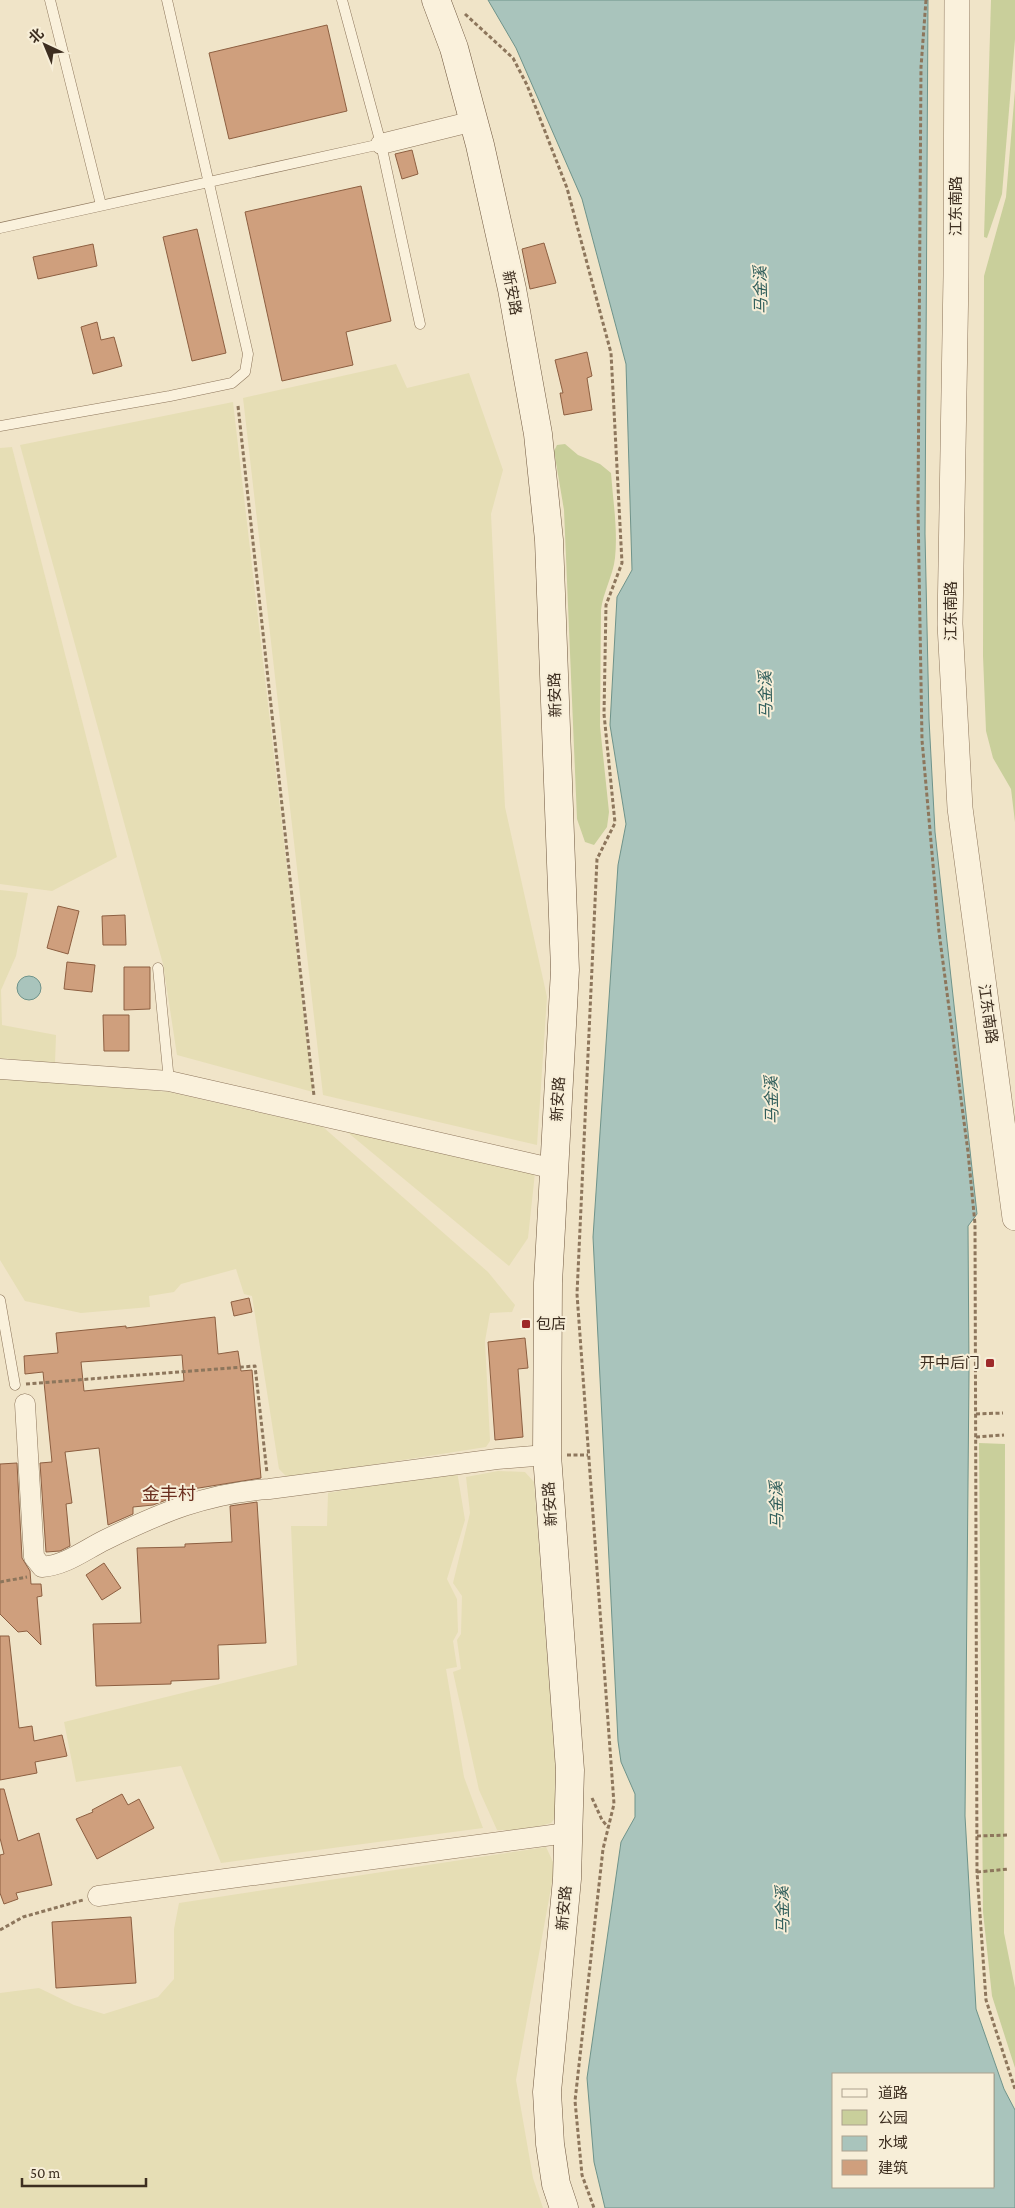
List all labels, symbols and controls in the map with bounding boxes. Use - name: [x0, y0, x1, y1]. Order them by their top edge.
- north arrow: [20, 20, 70, 70]
- text: 北: [25, 25, 47, 46]
- street label: 江东南路: [948, 176, 964, 236]
- water label: 马金溪: [752, 264, 769, 314]
- street label: 新安路: [500, 269, 524, 317]
- street label: 江东南路: [943, 581, 959, 641]
- water label: 马金溪: [757, 669, 774, 719]
- street label: 新安路: [546, 672, 564, 718]
- street label: 江东南路: [976, 983, 1000, 1045]
- water label: 马金溪: [763, 1074, 780, 1124]
- street label: 新安路: [549, 1076, 567, 1122]
- place label: 包店: [536, 1316, 566, 1332]
- marker: 包店: [520, 1318, 532, 1330]
- place label: 开中后门: [920, 1355, 980, 1371]
- marker: 开中后门: [984, 1357, 996, 1369]
- water label: 马金溪: [768, 1479, 785, 1529]
- street label: 新安路: [540, 1481, 560, 1527]
- district label: 金丰村: [142, 1484, 196, 1504]
- water label: 马金溪: [774, 1884, 791, 1934]
- street label: 新安路: [554, 1885, 574, 1931]
- legend: [832, 2073, 995, 2188]
- text: 道路: [878, 2085, 908, 2101]
- text: 公园: [878, 2110, 908, 2126]
- text: 水域: [878, 2135, 908, 2151]
- scale bar: [22, 2156, 146, 2188]
- text: 建筑: [878, 2160, 908, 2176]
- text: 50 m: [30, 2165, 60, 2181]

